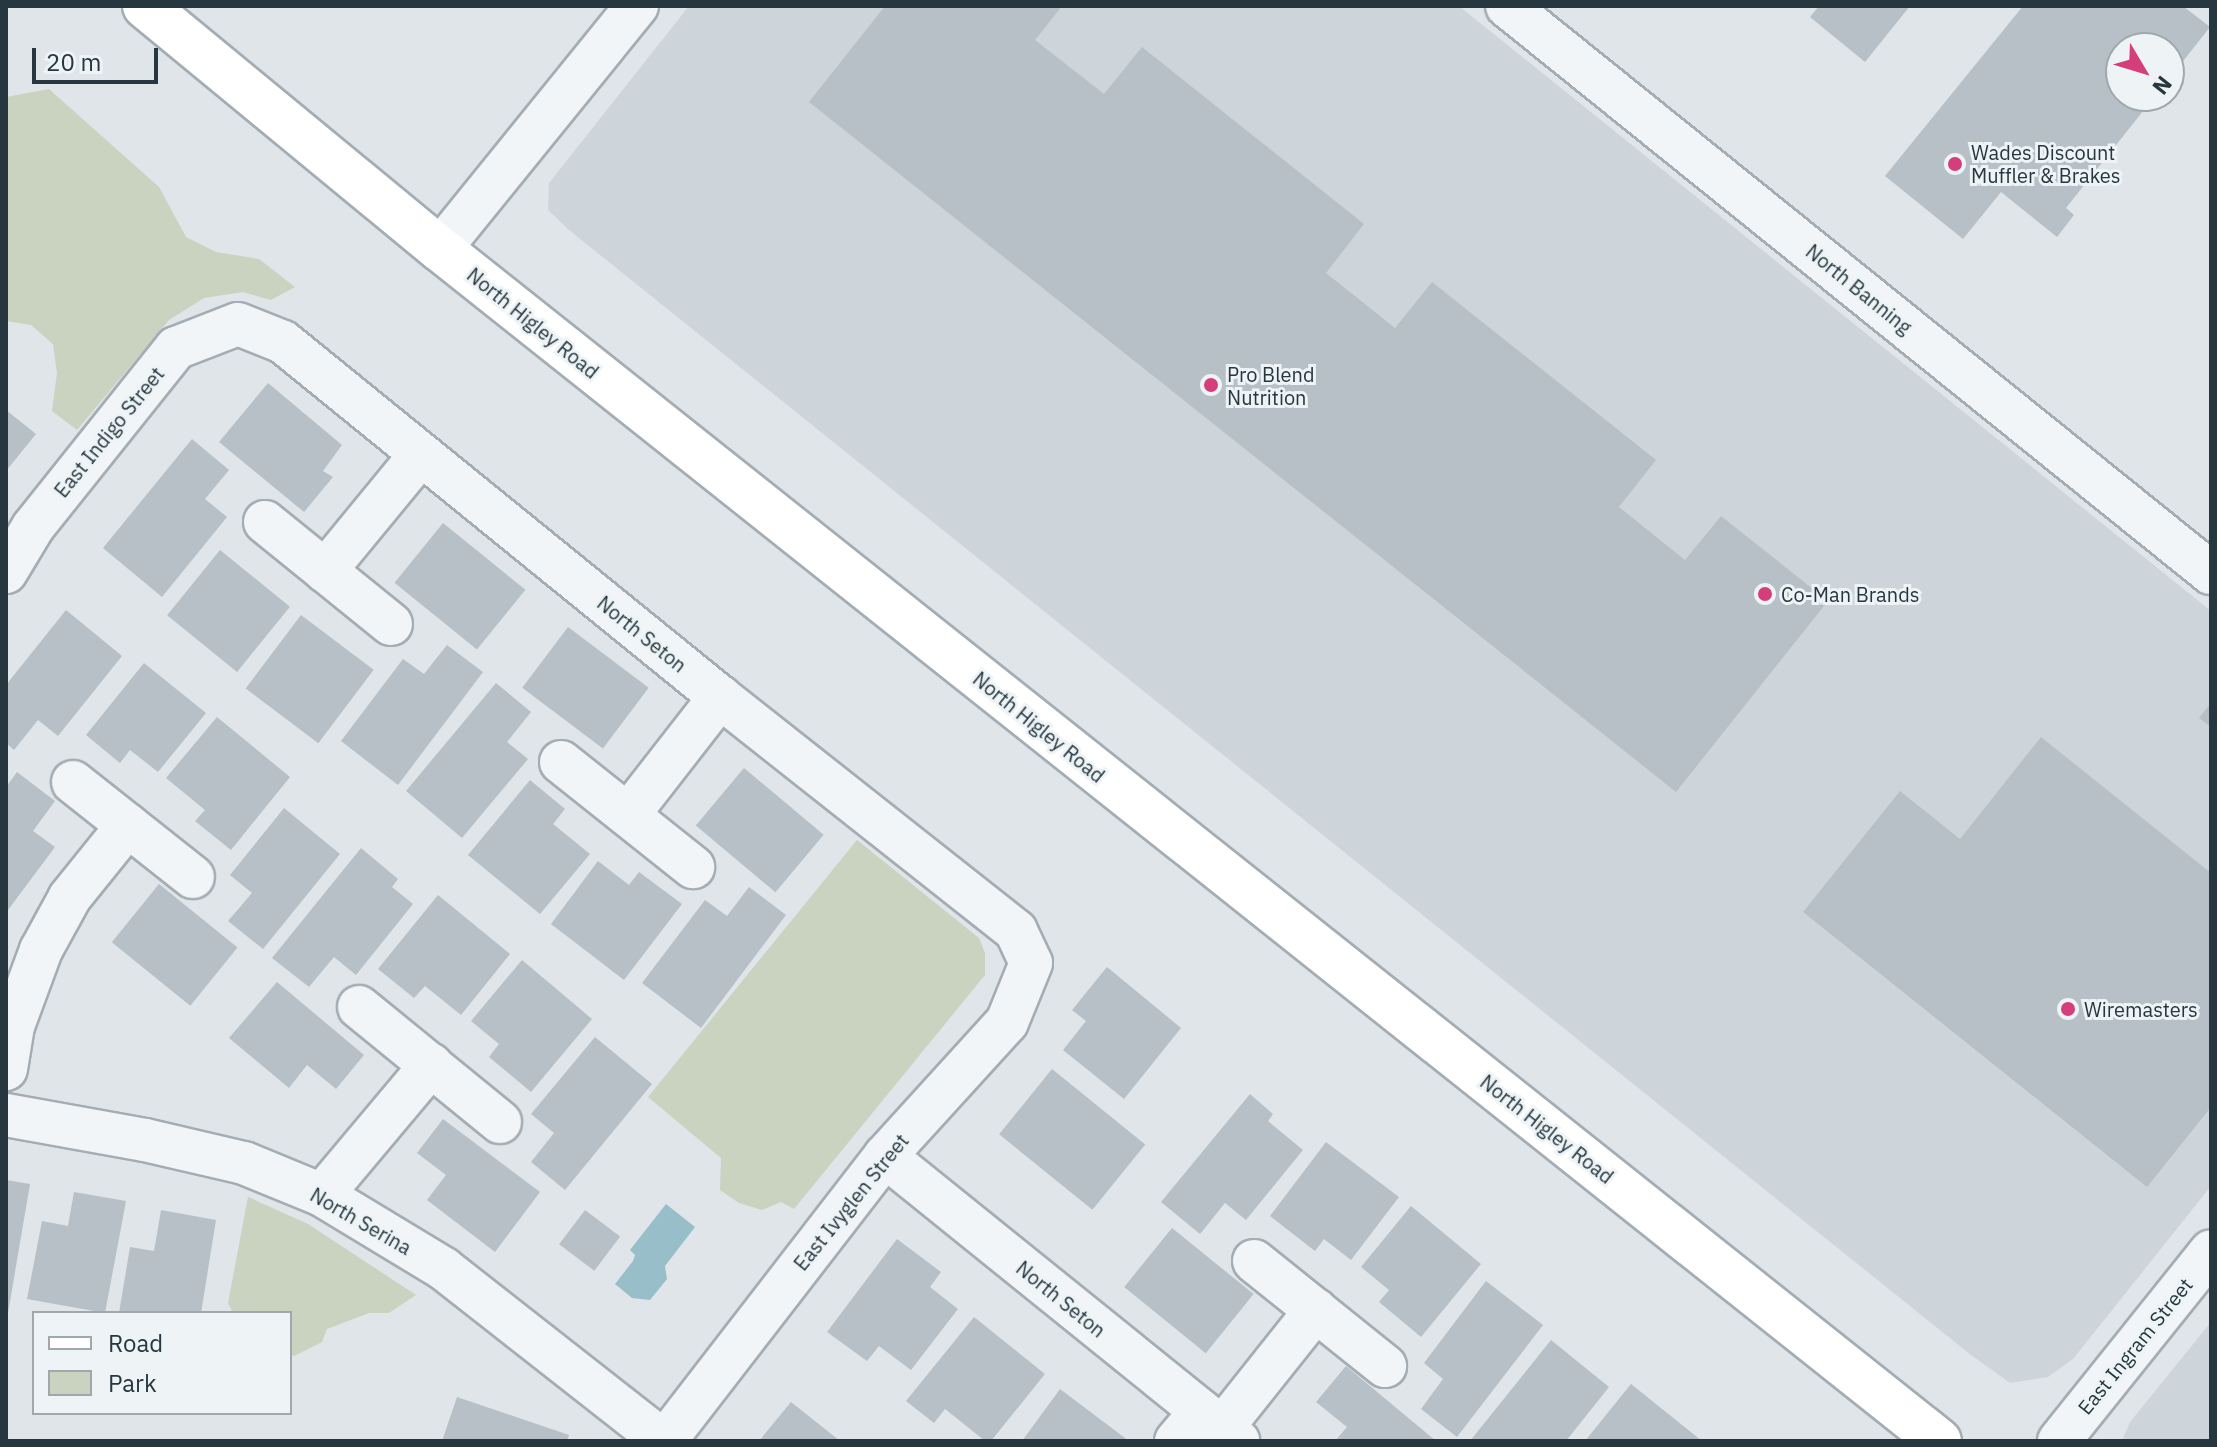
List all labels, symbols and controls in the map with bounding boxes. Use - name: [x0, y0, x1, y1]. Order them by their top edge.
- scale bar: [36, 32, 162, 82]
- north arrow: [2105, 32, 2185, 112]
- text: 20 m: [46, 46, 101, 78]
- text: N: [2146, 71, 2179, 101]
- place label: Wades Discount Muffler & Brakes: [1971, 140, 2121, 187]
- marker: Wades Discount Muffler & Brakes: [1946, 155, 1964, 173]
- street label: North Banning: [1801, 239, 1917, 339]
- street label: North Higley Road: [462, 263, 604, 383]
- street label: East Indigo Street: [49, 362, 169, 502]
- place label: Pro Blend Nutrition: [1227, 362, 1315, 409]
- marker: Pro Blend Nutrition: [1202, 376, 1220, 394]
- place label: Co-Man Brands: [1781, 582, 1919, 606]
- marker: Co-Man Brands: [1756, 585, 1774, 603]
- street label: North Seton: [592, 591, 692, 677]
- street label: North Higley Road: [968, 667, 1110, 787]
- place label: Wiremasters: [2084, 997, 2198, 1021]
- marker: Wiremasters: [2059, 1000, 2077, 1018]
- street label: North Higley Road: [1476, 1070, 1618, 1188]
- street label: East Ivyglen Street: [789, 1129, 913, 1275]
- street label: North Serina: [306, 1182, 416, 1260]
- street label: North Seton: [1011, 1256, 1111, 1342]
- street label: East Ingram Street: [2073, 1273, 2197, 1419]
- legend: [32, 1311, 292, 1415]
- text: Road: [108, 1327, 163, 1359]
- text: Park: [108, 1367, 157, 1399]

